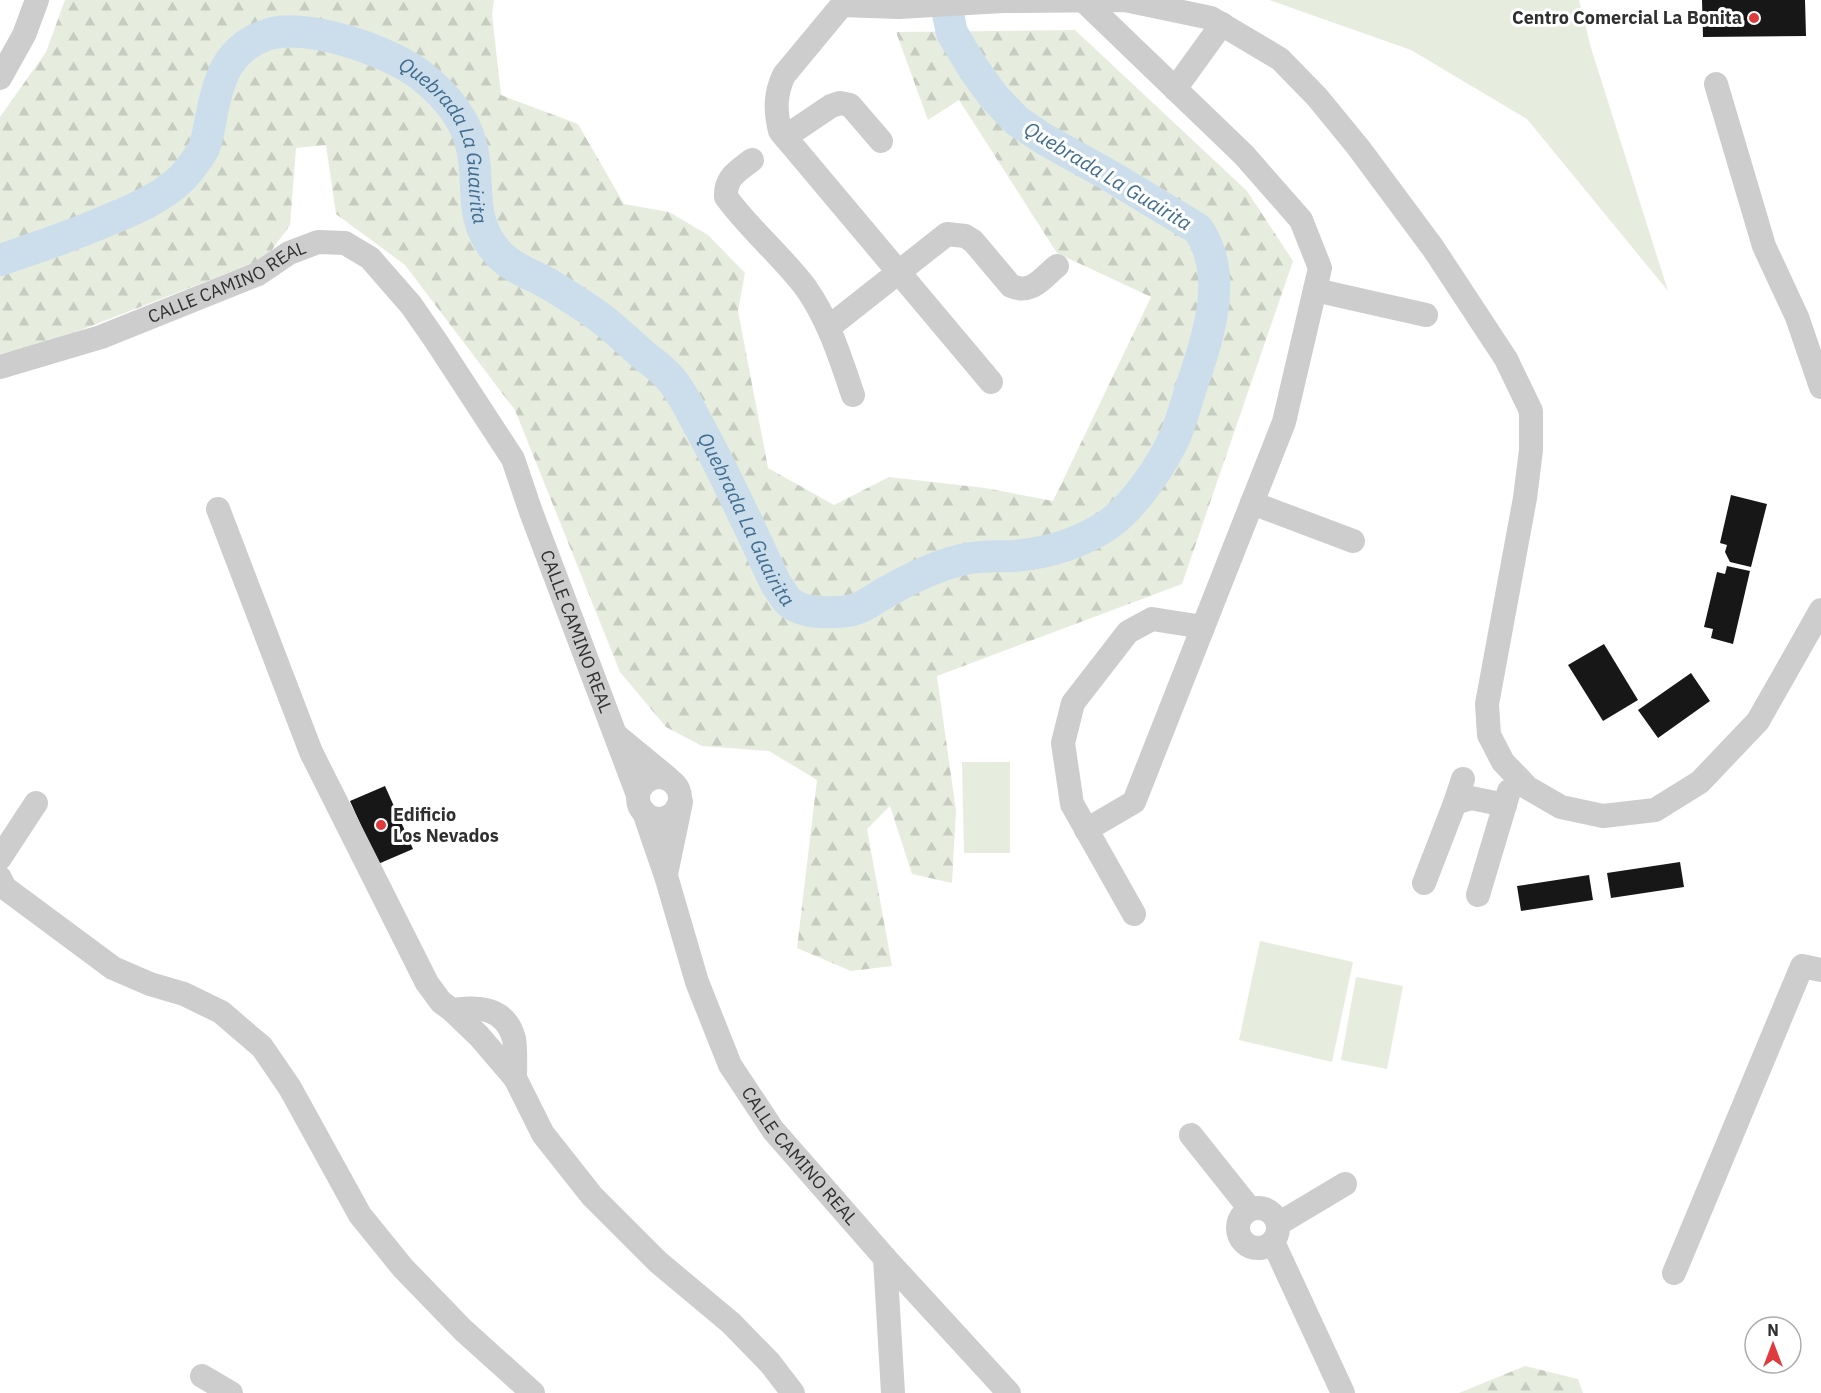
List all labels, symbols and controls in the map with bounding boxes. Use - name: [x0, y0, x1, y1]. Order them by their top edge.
- place label: Centro Comercial La Bonita: [1512, 6, 1742, 29]
- marker: Centro Comercial La Bonita: [1747, 11, 1761, 25]
- water label: Quebrada La Guairita: [394, 50, 494, 227]
- water label: Quebrada La Guairita: [1019, 115, 1197, 236]
- street label: CALLE CAMINO REAL: [144, 236, 309, 328]
- water label: Quebrada La Guairita: [692, 427, 801, 612]
- street label: CALLE CAMINO REAL: [535, 547, 618, 716]
- place label: Edificio Los Nevados: [393, 803, 499, 847]
- marker: Edificio Los Nevados: [374, 818, 388, 832]
- street label: CALLE CAMINO REAL: [736, 1082, 863, 1230]
- north arrow: [1743, 1315, 1803, 1375]
- text: N: [1767, 1320, 1779, 1340]

